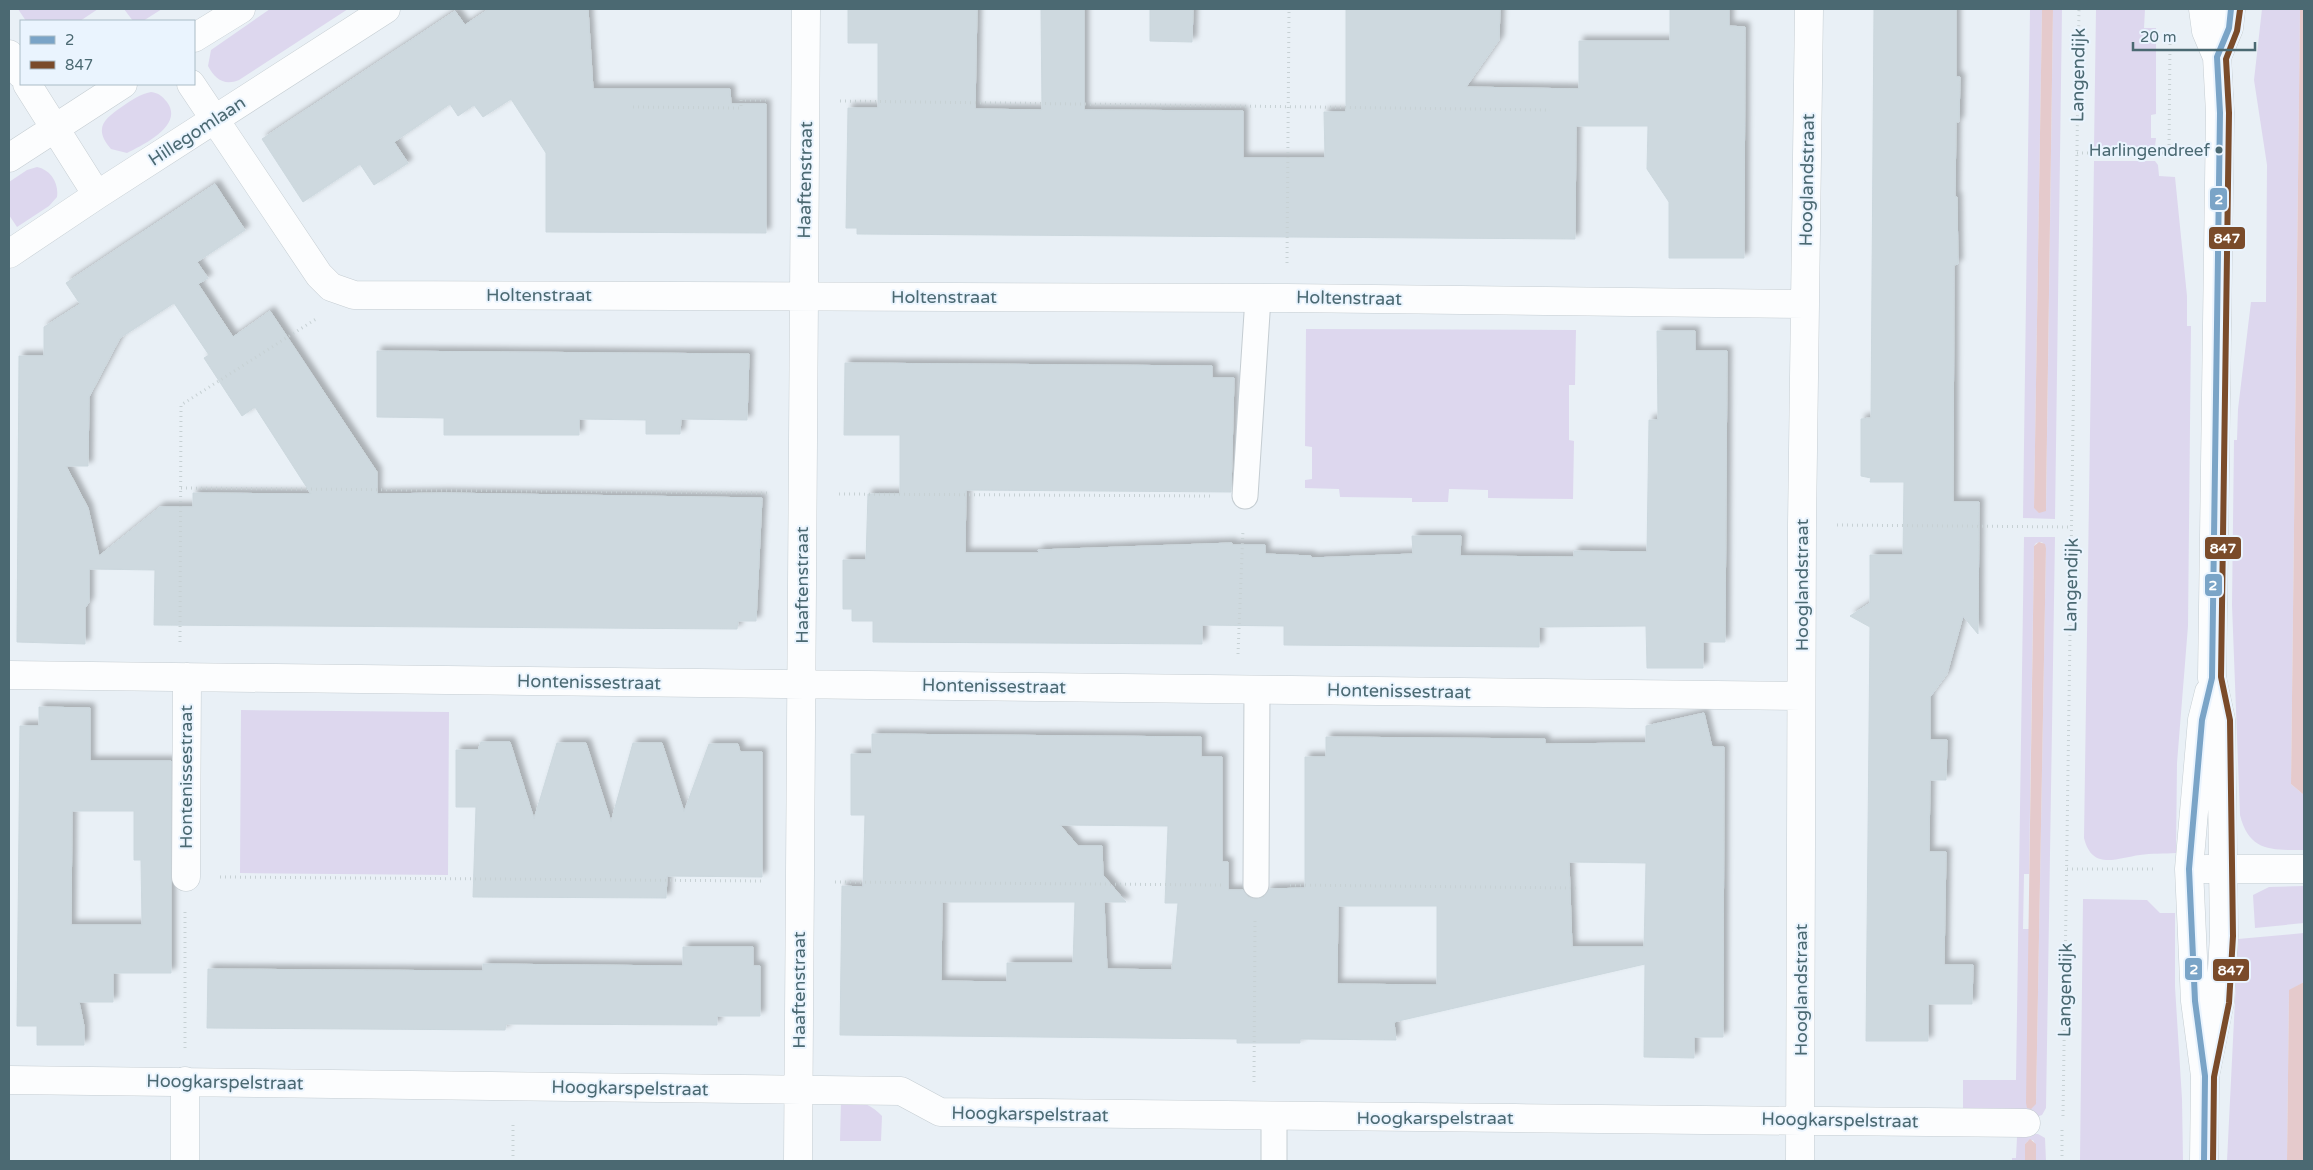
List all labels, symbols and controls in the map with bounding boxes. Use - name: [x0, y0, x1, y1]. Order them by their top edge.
- legend: [20, 20, 195, 85]
- scale bar: [2133, 20, 2256, 52]
- street label: Langendijk: [2066, 28, 2090, 122]
- text: 20 m: [2140, 28, 2177, 46]
- text: 2: [65, 31, 74, 49]
- text: 847: [65, 56, 93, 74]
- street label: Hillegomlaan: [144, 91, 250, 171]
- street label: Hooglandstraat: [1795, 113, 1819, 247]
- street label: Haaftenstraat: [793, 121, 817, 239]
- place label: Harlingendreef: [2089, 140, 2210, 161]
- marker: Harlingendreef: [2214, 145, 2224, 155]
- line badge: 2: [2209, 187, 2228, 211]
- text: 2: [2215, 191, 2224, 208]
- line badge: 847: [2208, 226, 2246, 250]
- text: 847: [2214, 230, 2240, 247]
- street label: Holtenstraat: [486, 284, 592, 306]
- street label: Holtenstraat: [891, 286, 997, 308]
- street label: Holtenstraat: [1296, 286, 1402, 310]
- street label: Hooglandstraat: [1791, 519, 1813, 651]
- street label: Haaftenstraat: [791, 526, 813, 644]
- line badge: 847: [2204, 536, 2242, 560]
- street label: Langendijk: [2059, 538, 2083, 632]
- text: 847: [2210, 540, 2236, 557]
- line badge: 2: [2204, 573, 2223, 597]
- text: 2: [2209, 577, 2218, 594]
- street label: Hontenissestraat: [517, 670, 661, 694]
- street label: Hontenissestraat: [922, 674, 1066, 698]
- street label: Hontenissestraat: [1327, 679, 1471, 703]
- street label: Hontenissestraat: [175, 705, 197, 849]
- street label: Hooglandstraat: [1790, 924, 1812, 1056]
- street label: Haaftenstraat: [788, 931, 810, 1049]
- street label: Langendijk: [2053, 943, 2077, 1037]
- line badge: 2: [2184, 957, 2203, 981]
- line badge: 847: [2212, 958, 2250, 982]
- text: 2: [2190, 961, 2199, 978]
- text: 847: [2218, 962, 2244, 979]
- street label: Hoogkarspelstraat: [146, 1070, 304, 1094]
- street label: Hoogkarspelstraat: [551, 1076, 709, 1100]
- street label: Hoogkarspelstraat: [951, 1102, 1109, 1126]
- street label: Hoogkarspelstraat: [1356, 1107, 1514, 1129]
- street label: Hoogkarspelstraat: [1761, 1108, 1919, 1132]

